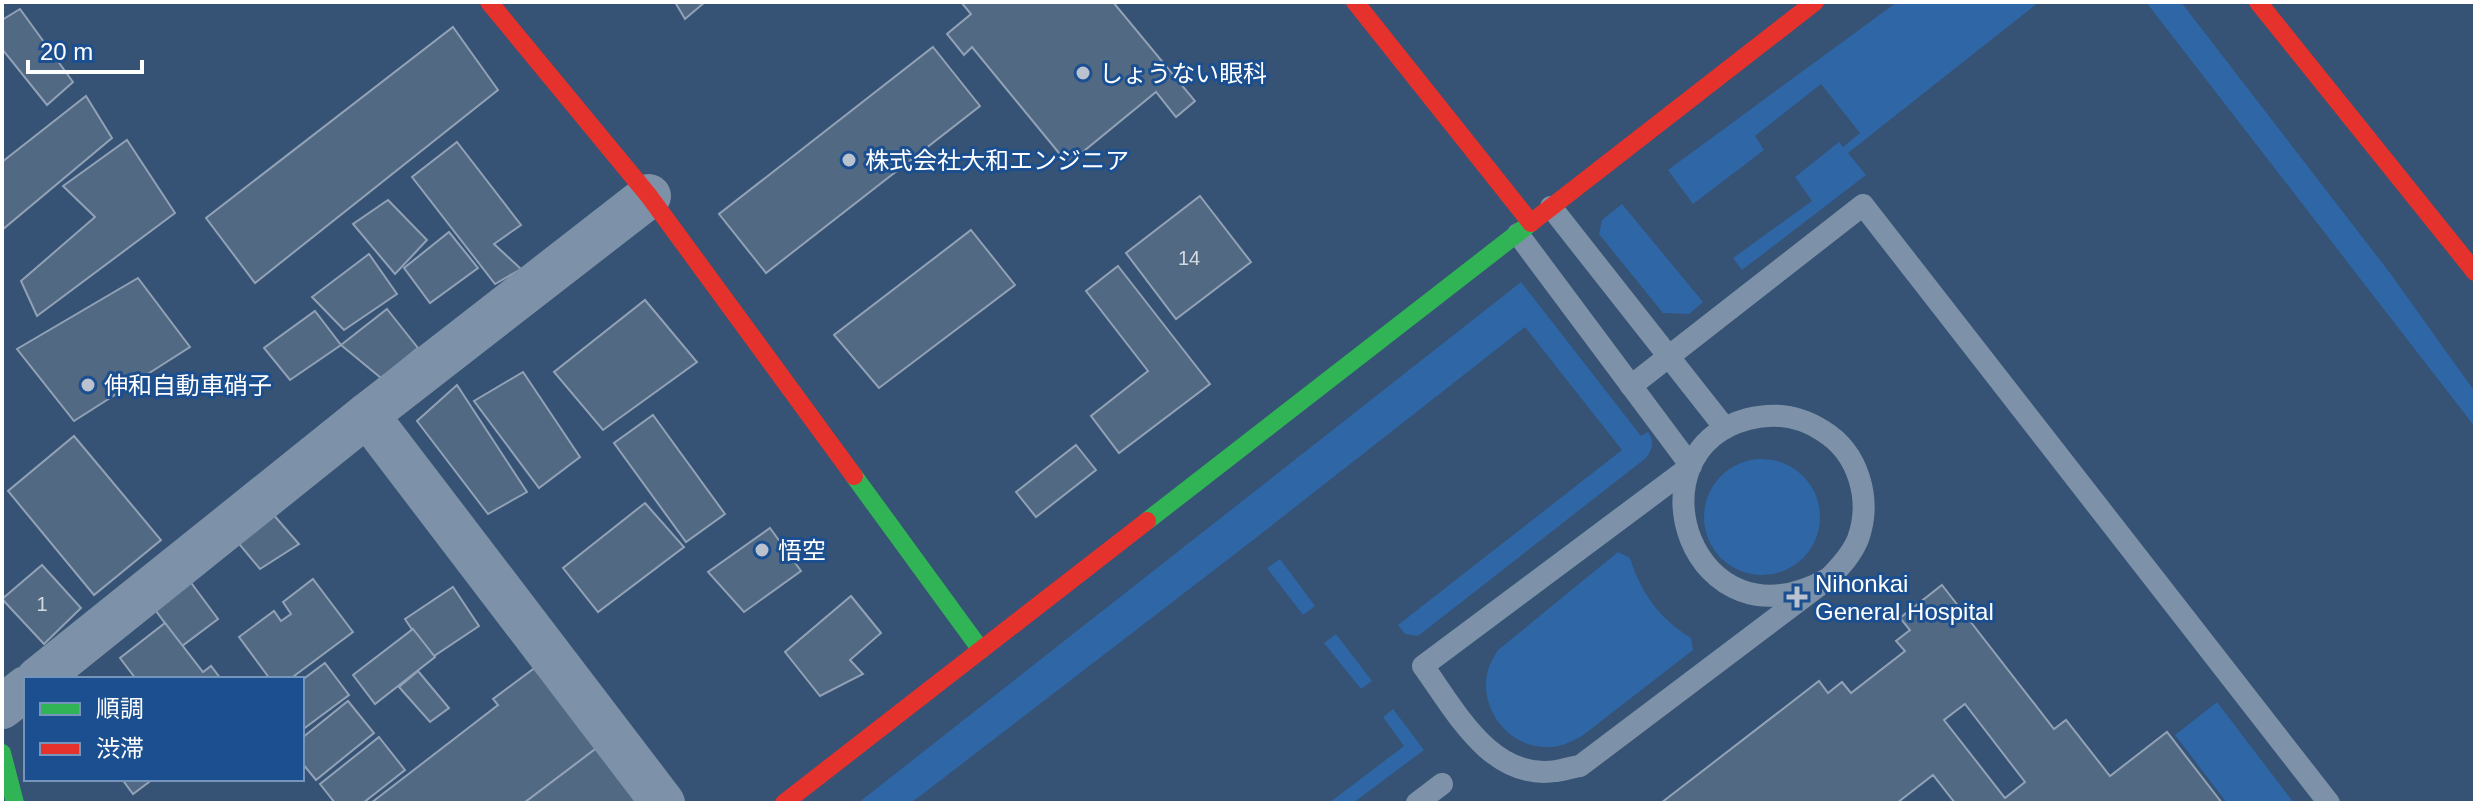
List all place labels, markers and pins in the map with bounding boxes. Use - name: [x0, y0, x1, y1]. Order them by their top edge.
- place label: しょうない眼科: [1099, 60, 1267, 87]
- marker: しょうない眼科: [1074, 64, 1092, 82]
- place label: 株式会社大和エンジニア: [865, 147, 1129, 174]
- marker: 株式会社大和エンジニア: [840, 151, 858, 169]
- place label: 伸和自動車硝子: [104, 372, 272, 399]
- marker: 伸和自動車硝子: [79, 376, 97, 394]
- place label: 悟空: [778, 537, 826, 564]
- marker: 悟空: [753, 541, 771, 559]
- place label: Nihonkai General Hospital: [1815, 570, 1994, 625]
- marker: Nihonkai General Hospital: [1786, 586, 1808, 608]

